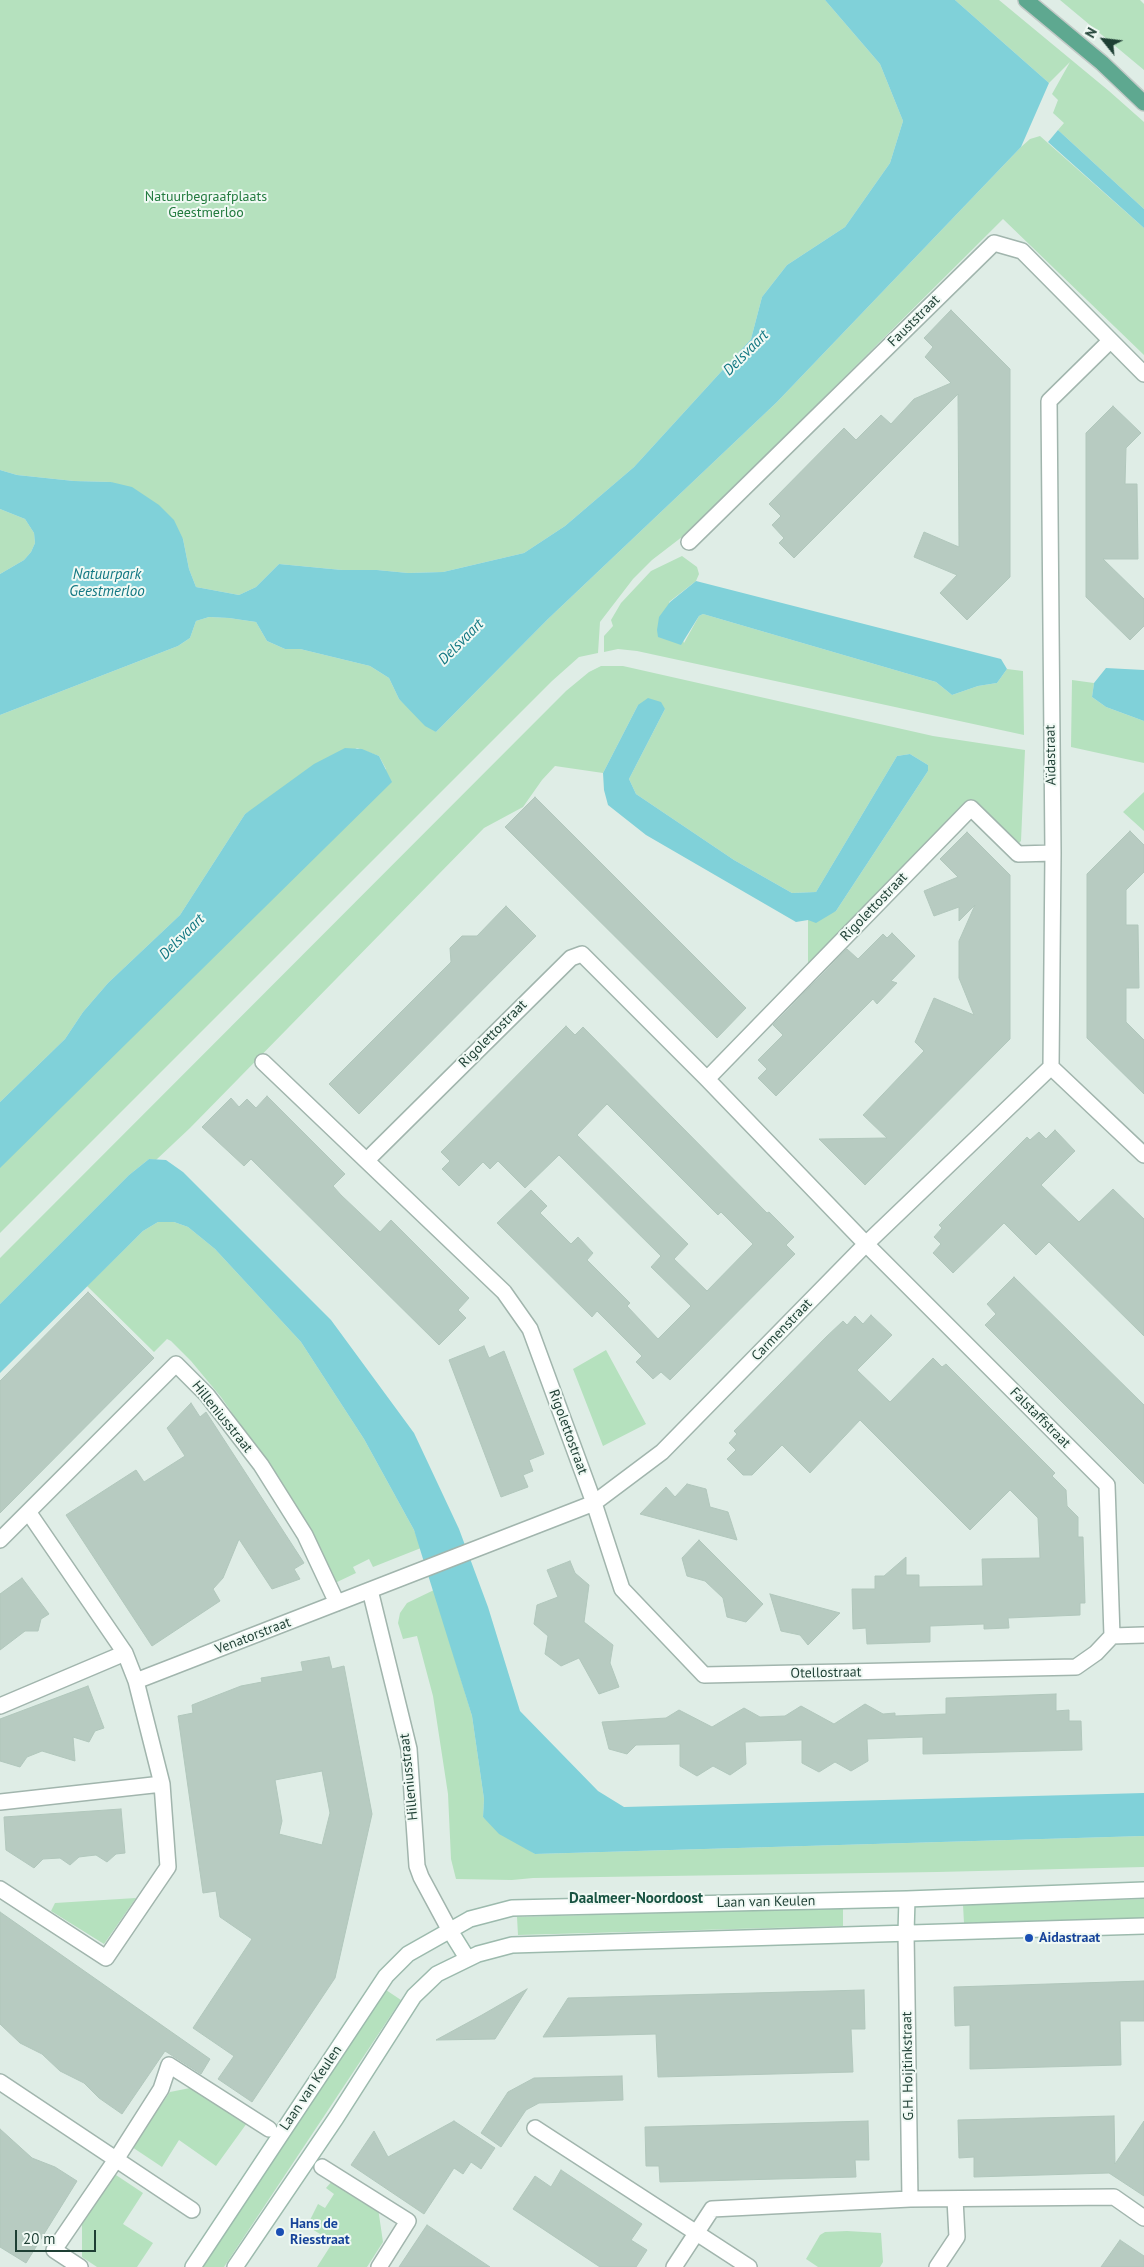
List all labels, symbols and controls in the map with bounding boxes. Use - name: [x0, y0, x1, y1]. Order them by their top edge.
- north arrow: [1079, 15, 1129, 65]
- text: N: [1081, 24, 1101, 41]
- park label: Natuurbegraafplaats Geestmerloo: [145, 189, 267, 222]
- street label: Fauststraat: [885, 292, 943, 350]
- water label: Delsvaart: [720, 327, 772, 379]
- water label: Natuurpark Geestmerloo: [69, 566, 145, 601]
- water label: Delsvaart: [435, 616, 487, 668]
- street label: Aïdastraat: [1042, 725, 1060, 785]
- street label: Rigolettostraat: [837, 869, 911, 945]
- water label: Delsvaart: [156, 911, 208, 963]
- street label: Rigolettostraat: [456, 997, 530, 1071]
- street label: Carmenstraat: [748, 1296, 816, 1364]
- street label: Hilleniusstraat: [188, 1378, 256, 1456]
- street label: Falstaffstraat: [1006, 1384, 1074, 1452]
- street label: Rigolettostraat: [545, 1387, 591, 1477]
- street label: Venatorstraat: [213, 1614, 293, 1658]
- street label: Otellostraat: [790, 1664, 862, 1682]
- street label: Hilleniusstraat: [396, 1733, 422, 1821]
- district label: Daalmeer-Noordoost: [569, 1890, 703, 1908]
- street label: Laan van Keulen: [717, 1893, 815, 1911]
- place label: Aidastraat: [1039, 1930, 1100, 1946]
- marker: Aidastraat: [1023, 1932, 1035, 1944]
- street label: G.H. Hoijtinkstraat: [899, 2011, 917, 2121]
- street label: Laan van Keulen: [276, 2042, 346, 2134]
- place label: Hans de Riesstraat: [290, 2216, 350, 2248]
- scale bar: [18, 2220, 99, 2252]
- marker: Hans de Riesstraat: [274, 2226, 286, 2238]
- text: 20 m: [23, 2229, 56, 2248]

